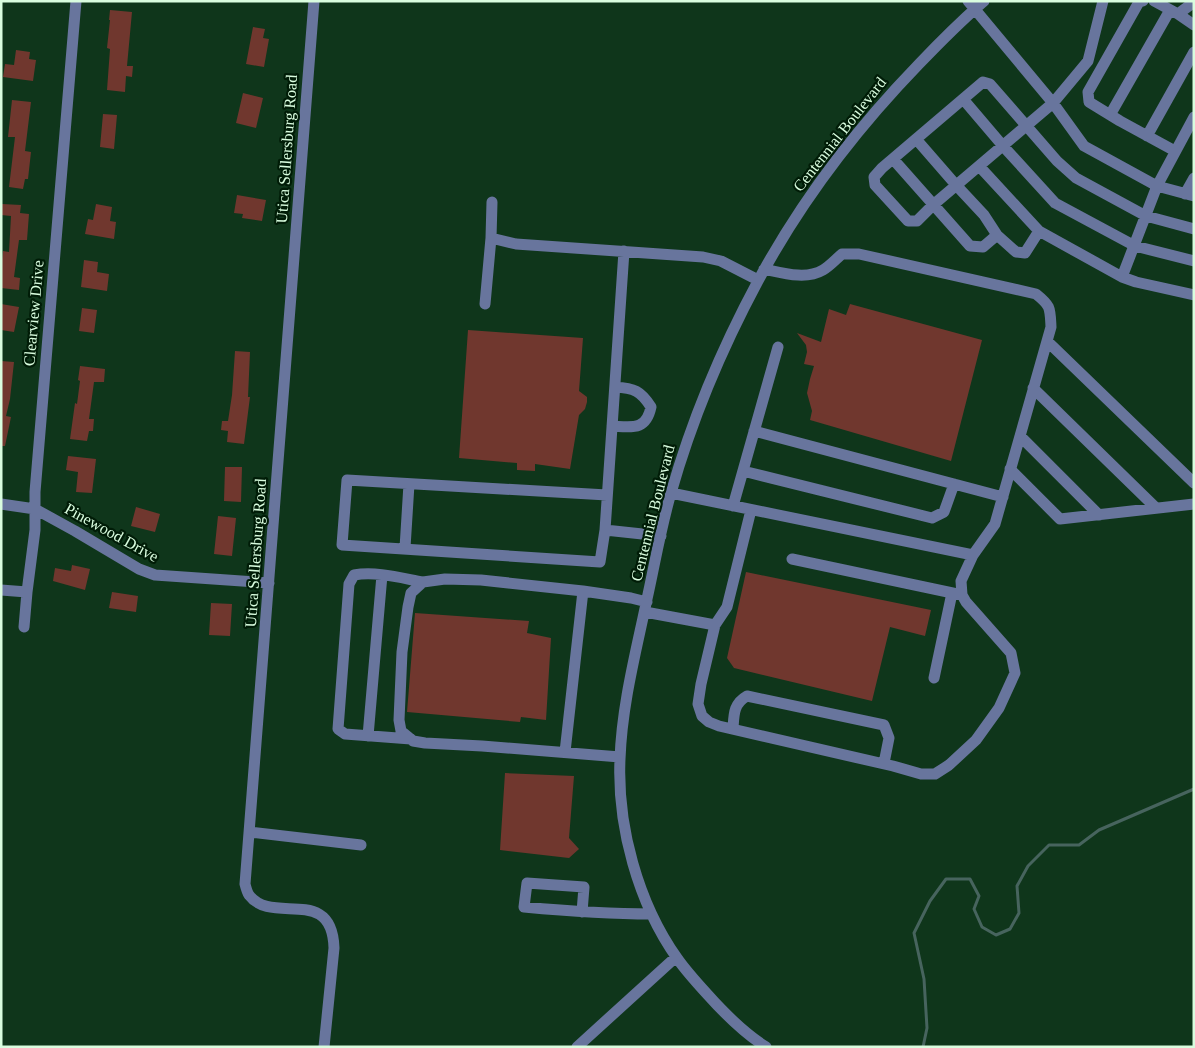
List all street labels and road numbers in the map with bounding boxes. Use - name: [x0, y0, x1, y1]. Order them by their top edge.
- street label: Utica Sellersburg Road: [273, 74, 301, 224]
- street label: Centennial Boulevard: [790, 74, 889, 195]
- street label: Clearview Drive: [20, 259, 47, 367]
- street label: Centennial Boulevard: [627, 443, 678, 583]
- street label: Utica Sellersburg Road: [242, 478, 270, 628]
- street label: Pinewood Drive: [62, 500, 162, 565]

